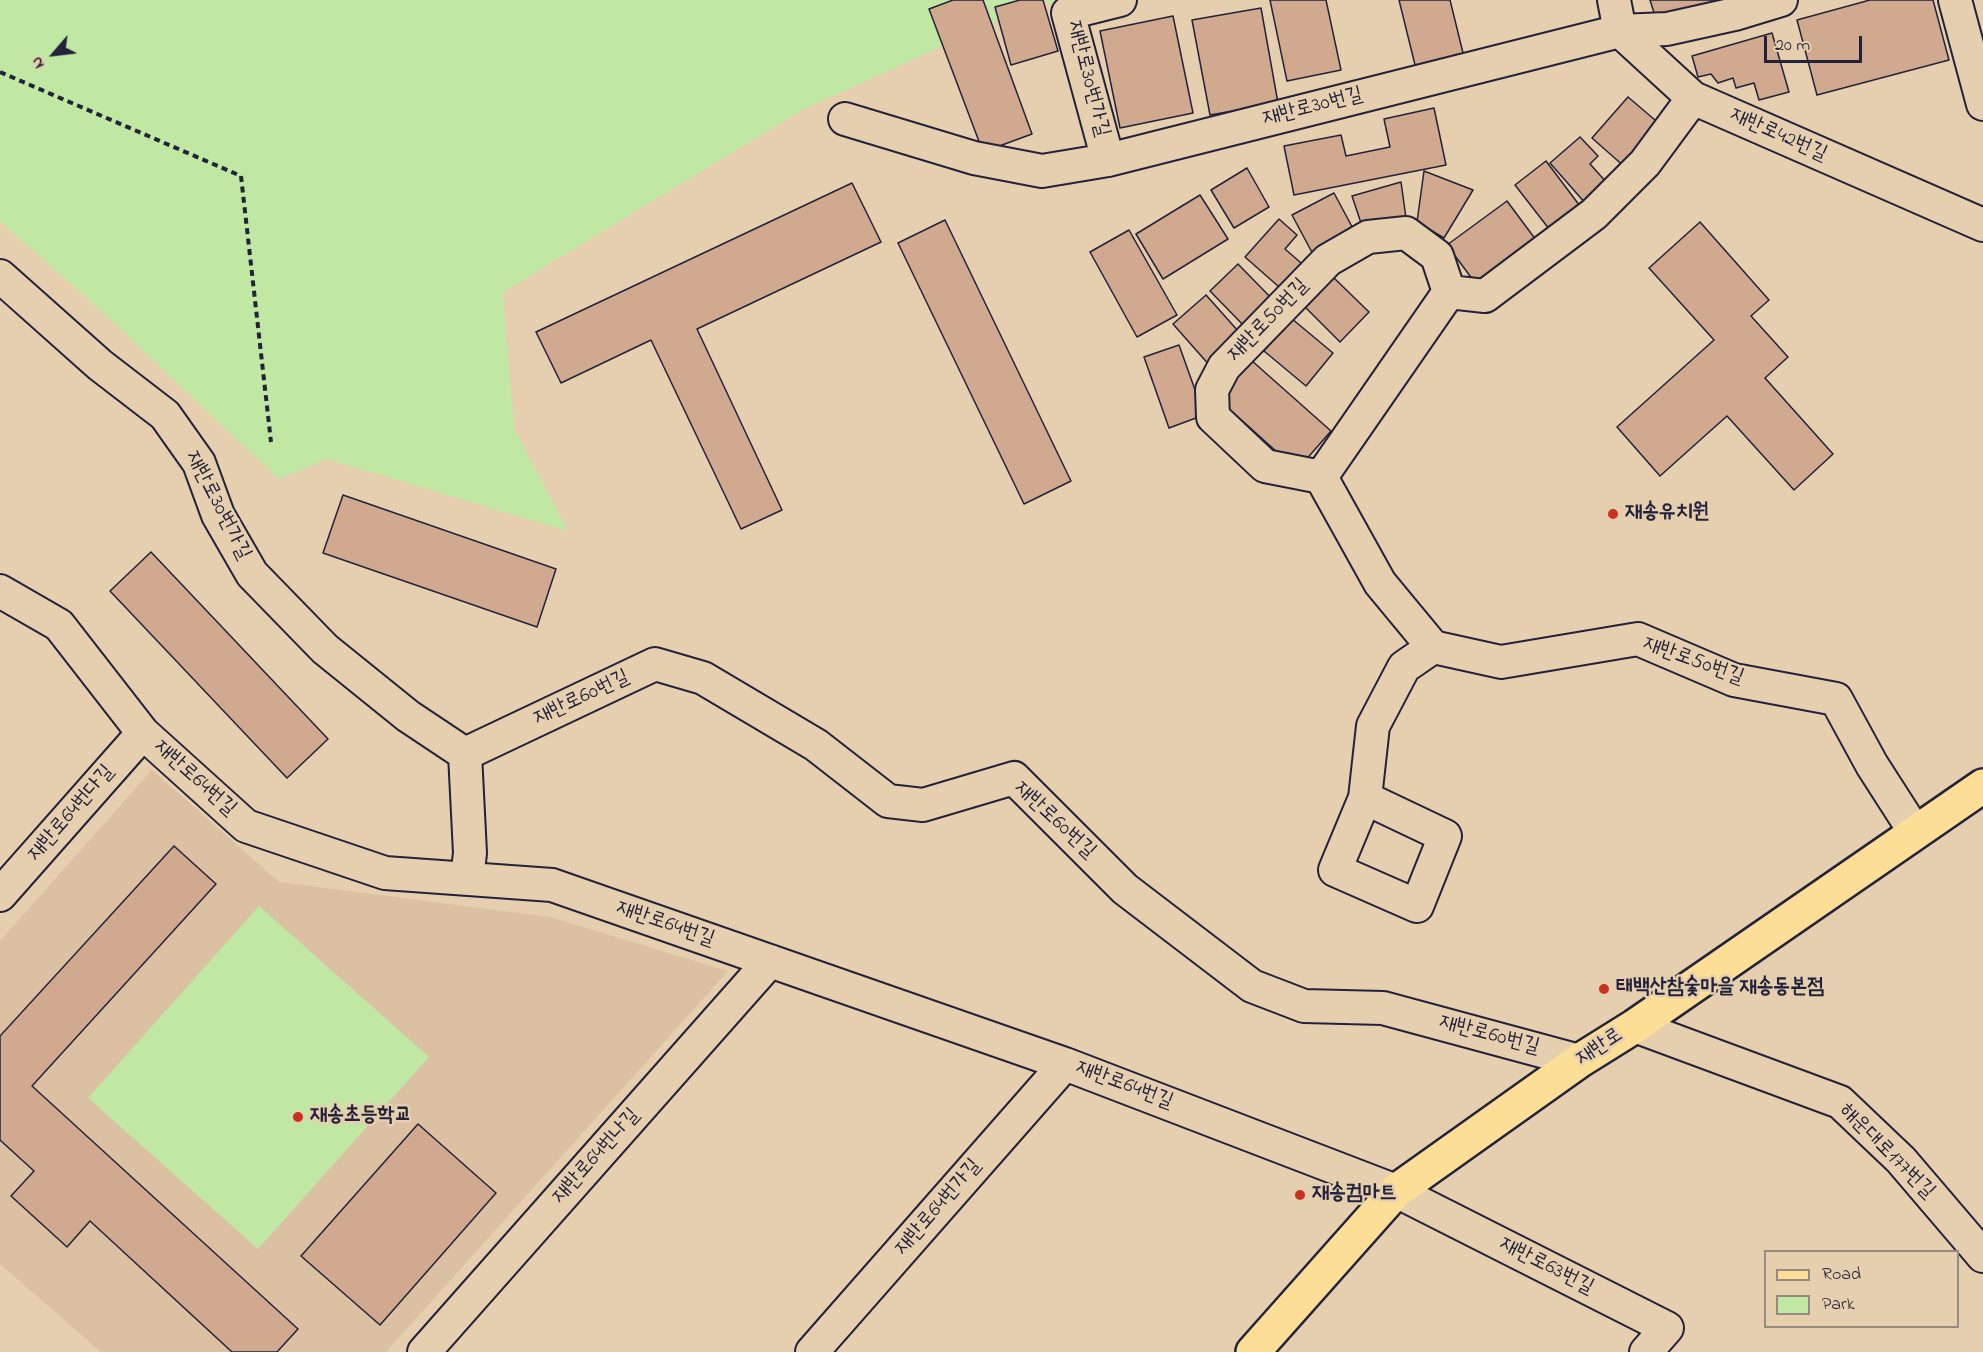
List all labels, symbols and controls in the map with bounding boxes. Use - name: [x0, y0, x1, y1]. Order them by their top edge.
- street label: 재반로30번가길: [1060, 18, 1114, 140]
- north arrow: [24, 24, 84, 84]
- scale bar: [1767, 24, 1864, 62]
- text: 20 m: [1775, 33, 1810, 59]
- text: N: [25, 52, 51, 73]
- street label: 재반로30번길: [1260, 83, 1366, 133]
- street label: 재반로42번길: [1726, 103, 1830, 169]
- street label: 재반로50번길: [1223, 274, 1315, 368]
- street label: 재반로30번가길: [179, 447, 255, 565]
- place label: 재송유치원: [1625, 501, 1709, 527]
- marker: 재송유치원: [1606, 507, 1620, 521]
- street label: 재반로50번길: [1639, 632, 1747, 692]
- street label: 재반로60번길: [530, 666, 634, 732]
- street label: 재반로64번길: [148, 735, 240, 823]
- street label: 재반로64번다길: [23, 761, 121, 867]
- street label: 재반로60번길: [1008, 777, 1100, 865]
- street label: 재반로64번길: [612, 896, 718, 954]
- place label: 태백산참숯마을 재송동본점: [1616, 976, 1824, 1002]
- marker: 태백산참숯마을 재송동본점: [1597, 982, 1611, 996]
- street label: 재반로60번길: [1436, 1011, 1542, 1061]
- street label: 재반로: [1572, 1024, 1628, 1072]
- street label: 재반로64번길: [1072, 1056, 1176, 1116]
- street label: 해운대로177번길: [1833, 1099, 1939, 1205]
- place label: 재송초등학교: [310, 1104, 411, 1130]
- street label: 재반로64번나길: [548, 1104, 646, 1210]
- marker: 재송초등학교: [291, 1110, 305, 1124]
- street label: 재반로64번가길: [890, 1155, 988, 1261]
- place label: 재송컴마트: [1312, 1182, 1396, 1208]
- marker: 재송컴마트: [1293, 1188, 1307, 1202]
- street label: 재반로63번길: [1495, 1233, 1597, 1301]
- legend: [1764, 1250, 1959, 1328]
- text: Road: [1822, 1262, 1861, 1288]
- text: Park: [1822, 1292, 1855, 1318]

